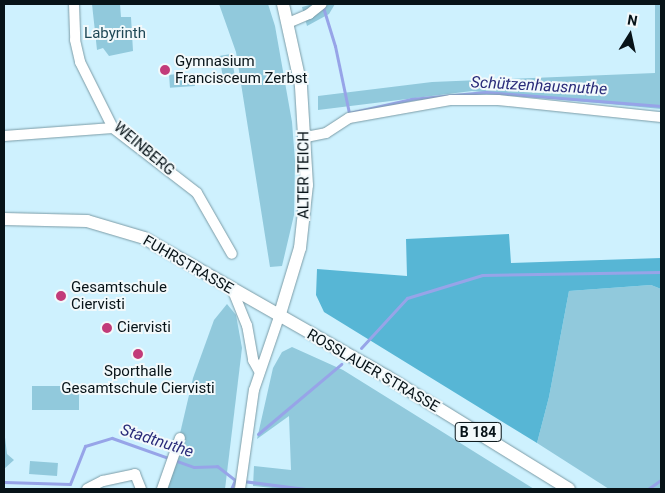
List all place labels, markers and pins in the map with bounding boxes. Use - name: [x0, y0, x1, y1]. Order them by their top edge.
- place label: Gymnasium Francisceum Zerbst: [175, 52, 307, 87]
- marker: Gymnasium Francisceum Zerbst: [159, 64, 171, 76]
- place label: Gesamtschule Ciervisti: [71, 278, 167, 313]
- marker: Gesamtschule Ciervisti: [55, 290, 67, 302]
- place label: Ciervisti: [117, 319, 171, 337]
- marker: Ciervisti: [101, 322, 113, 334]
- marker: Sporthalle Gesamtschule Ciervisti: [132, 348, 144, 360]
- place label: Sporthalle Gesamtschule Ciervisti: [61, 362, 215, 397]

